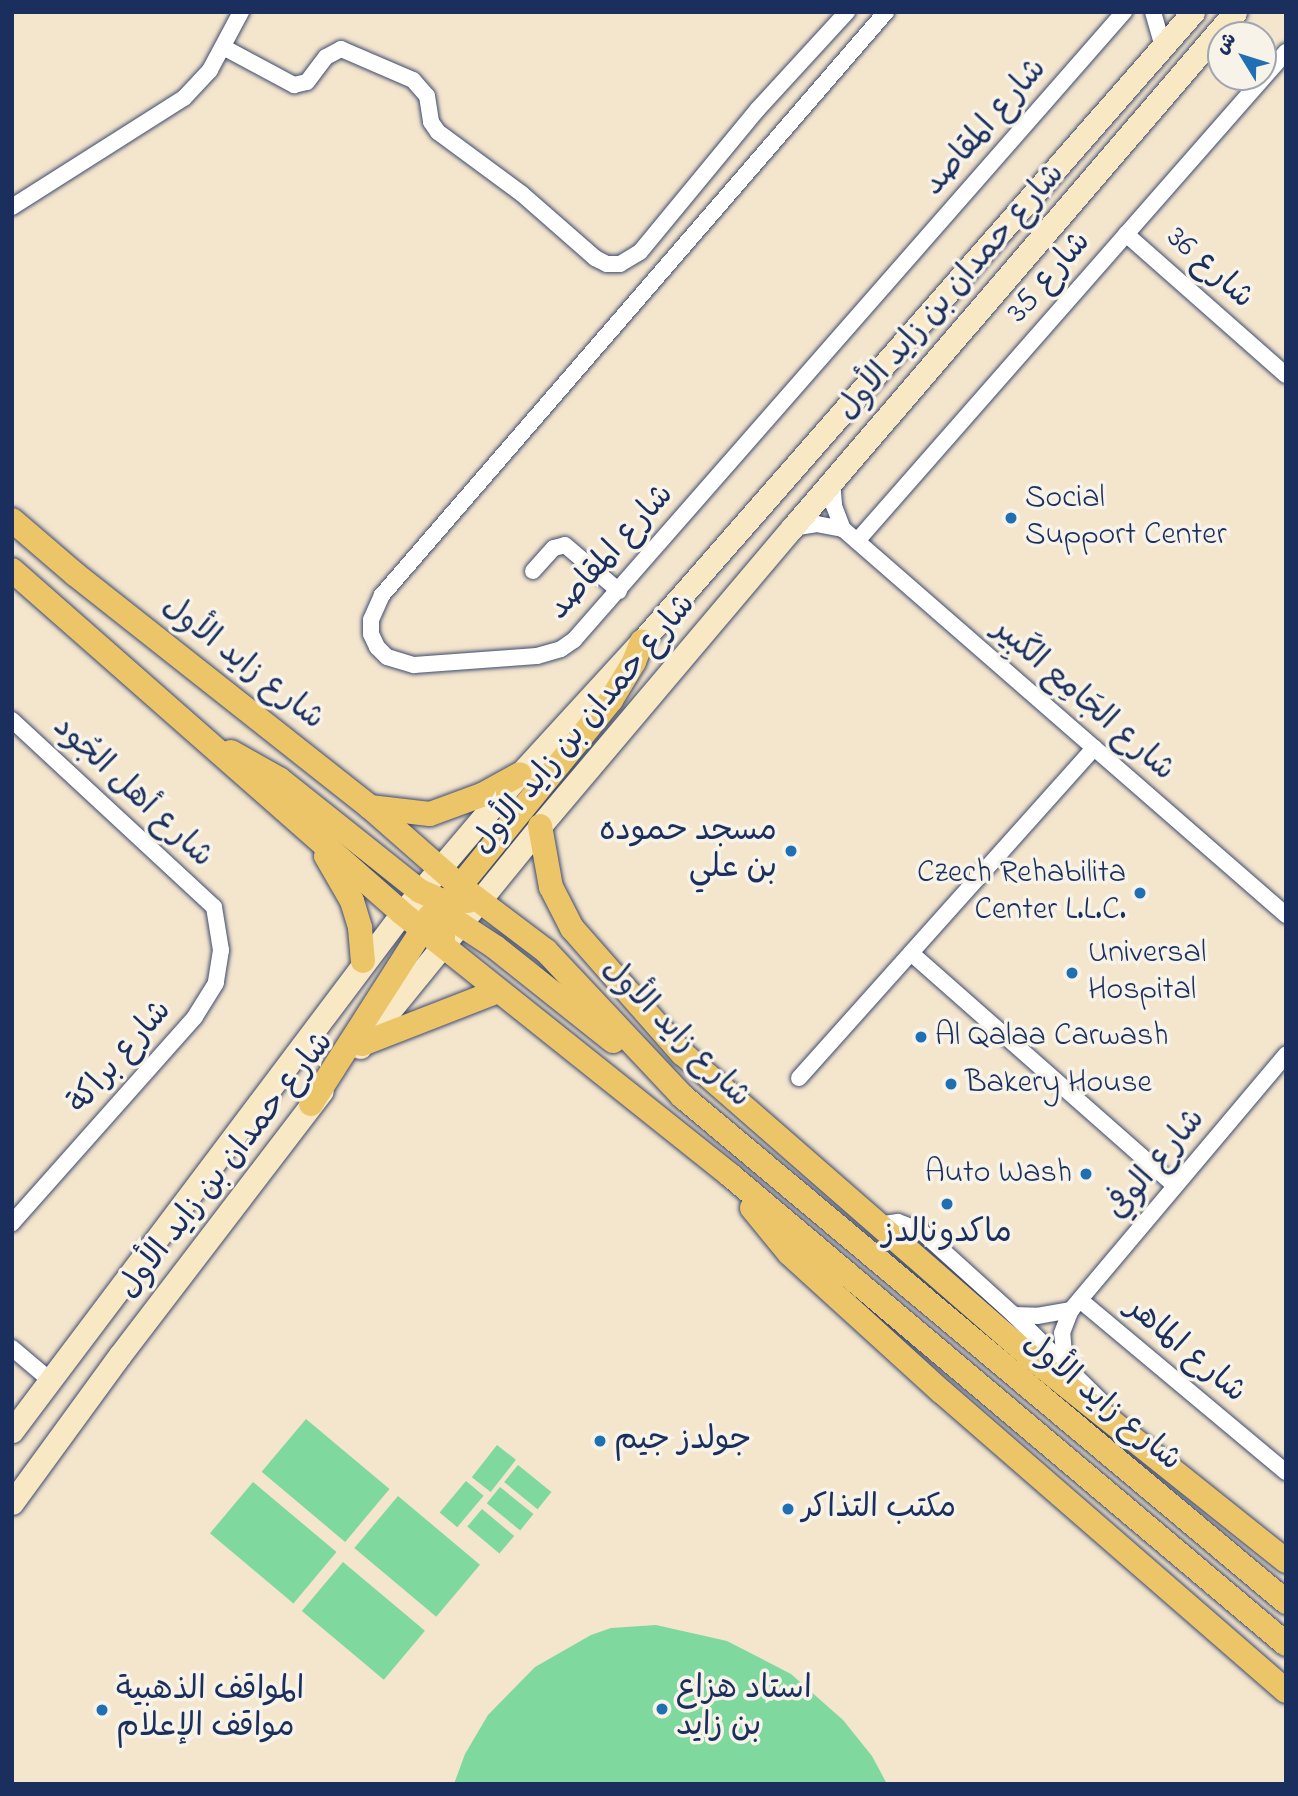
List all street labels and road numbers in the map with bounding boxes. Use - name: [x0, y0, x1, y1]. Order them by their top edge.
- street label: شارع المقاصد: [916, 51, 1056, 205]
- street label: شارع حمدان بن زايد الأول: [830, 157, 1074, 429]
- street label: شارع 36: [1157, 220, 1261, 318]
- street label: شارع 35: [1000, 224, 1100, 332]
- street label: شارع المقاصد: [541, 477, 683, 629]
- street label: شارع حمدان بن زايد الأول: [465, 587, 705, 863]
- street label: شارع زايد الأول: [153, 589, 331, 739]
- street label: شارع الجَامِع الكَبِير: [984, 612, 1182, 790]
- street label: شارع أهل الجُود: [44, 709, 220, 877]
- street label: شارع زايد الأول: [592, 951, 758, 1117]
- street label: شارع براكة: [61, 993, 181, 1123]
- street label: شارع حمدان بن زايد الأول: [111, 1025, 343, 1307]
- street label: شارع الوفي: [1099, 1102, 1215, 1228]
- street label: شارع الماهر: [1117, 1290, 1253, 1412]
- street label: شارع زايد الأول: [1014, 1325, 1188, 1481]

